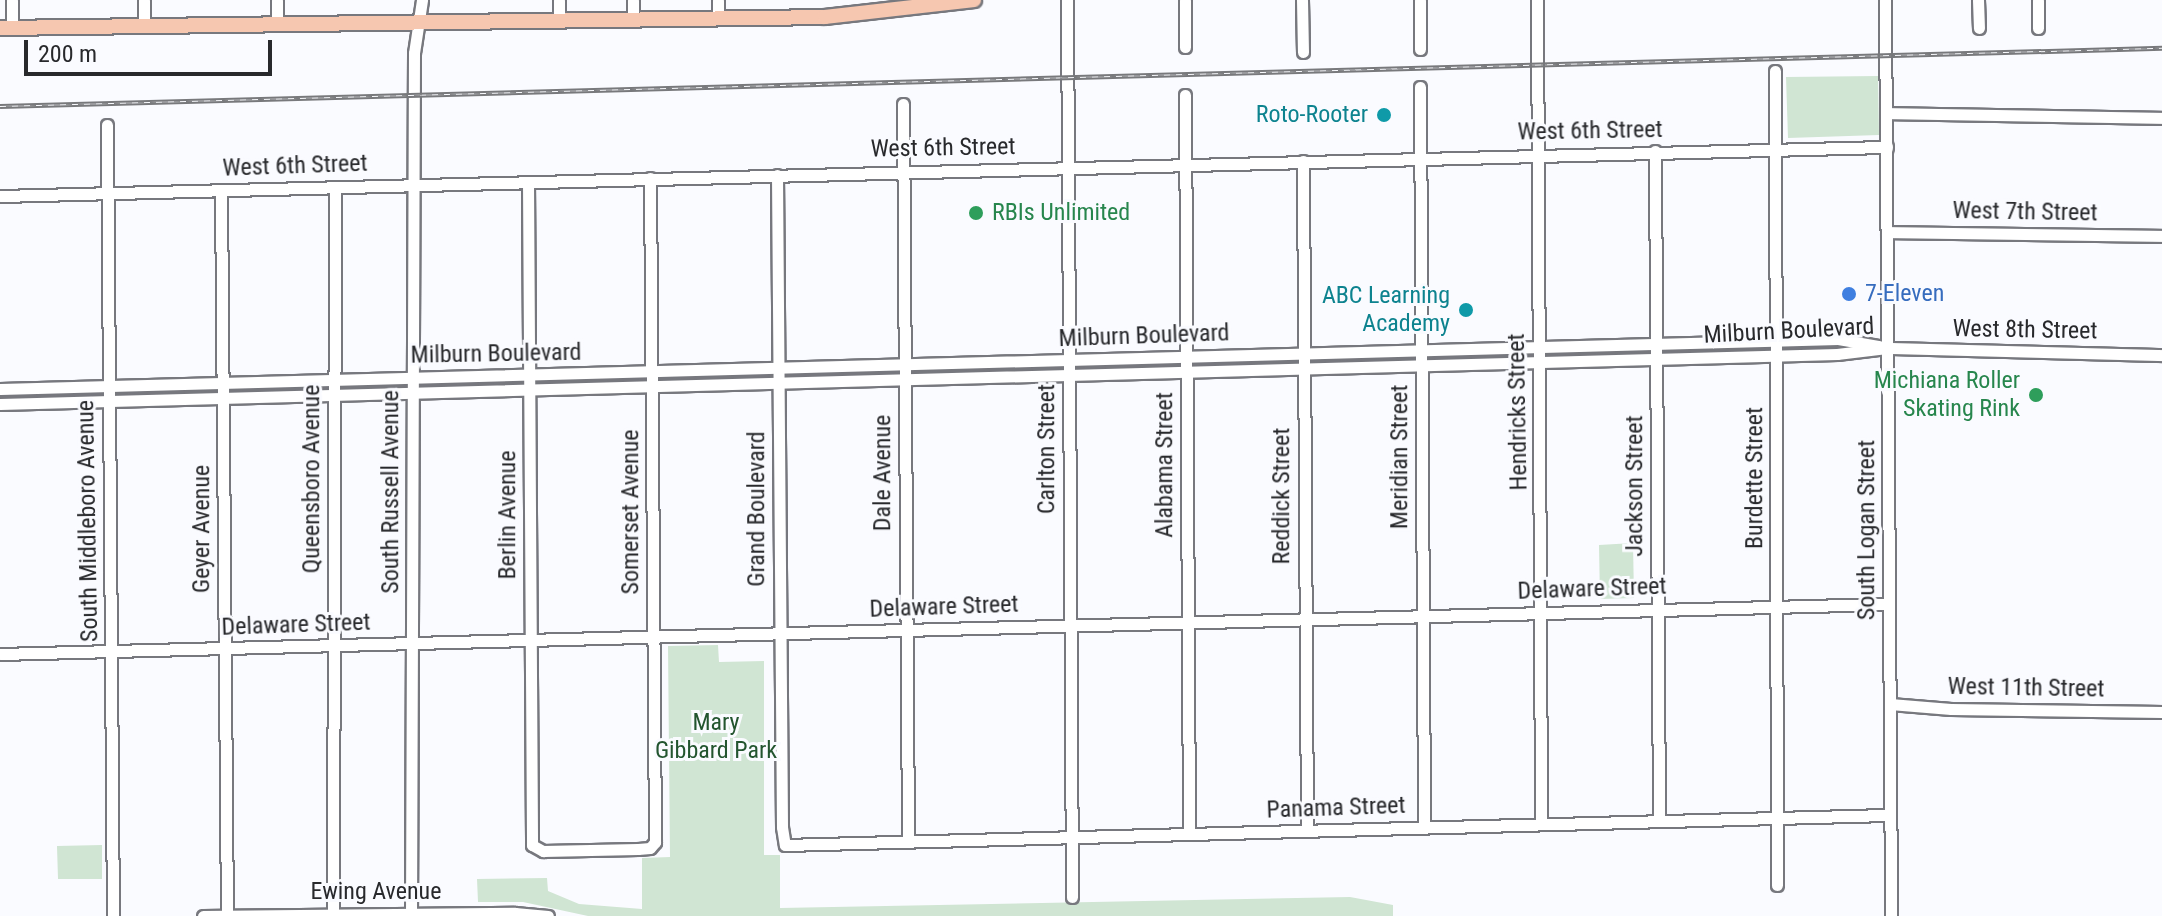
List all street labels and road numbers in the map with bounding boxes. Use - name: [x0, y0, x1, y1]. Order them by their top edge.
- street label: West 6th Street: [1517, 115, 1663, 147]
- street label: West 6th Street: [870, 132, 1016, 164]
- street label: West 6th Street: [222, 149, 368, 183]
- street label: West 7th Street: [1952, 196, 2098, 228]
- street label: Milburn Boulevard: [1703, 312, 1875, 350]
- street label: West 8th Street: [1952, 314, 2098, 346]
- street label: Milburn Boulevard: [1058, 319, 1230, 353]
- street label: Hendricks Street: [1502, 333, 1534, 491]
- street label: Milburn Boulevard: [410, 338, 582, 370]
- street label: Carlton Street: [1033, 384, 1061, 514]
- street label: Queensboro Avenue: [298, 385, 326, 573]
- street label: Meridian Street: [1386, 385, 1414, 529]
- street label: South Russell Avenue: [377, 390, 405, 594]
- street label: Alabama Street: [1151, 392, 1179, 538]
- street label: South Middleboro Avenue: [71, 400, 105, 642]
- street label: Burdette Street: [1741, 407, 1769, 549]
- street label: Dale Avenue: [869, 415, 897, 531]
- street label: Jackson Street: [1621, 415, 1649, 557]
- street label: Reddick Street: [1268, 428, 1296, 564]
- street label: Somerset Avenue: [617, 429, 645, 595]
- street label: Grand Boulevard: [743, 431, 771, 587]
- street label: South Logan Street: [1853, 440, 1881, 620]
- street label: Berlin Avenue: [494, 451, 522, 579]
- street label: Geyer Avenue: [188, 465, 216, 593]
- street label: Delaware Street: [1517, 572, 1667, 606]
- street label: Delaware Street: [869, 590, 1019, 624]
- street label: Delaware Street: [221, 608, 371, 642]
- street label: West 11th Street: [1947, 672, 2105, 704]
- street label: Panama Street: [1266, 791, 1406, 825]
- street label: Ewing Avenue: [311, 878, 441, 906]

